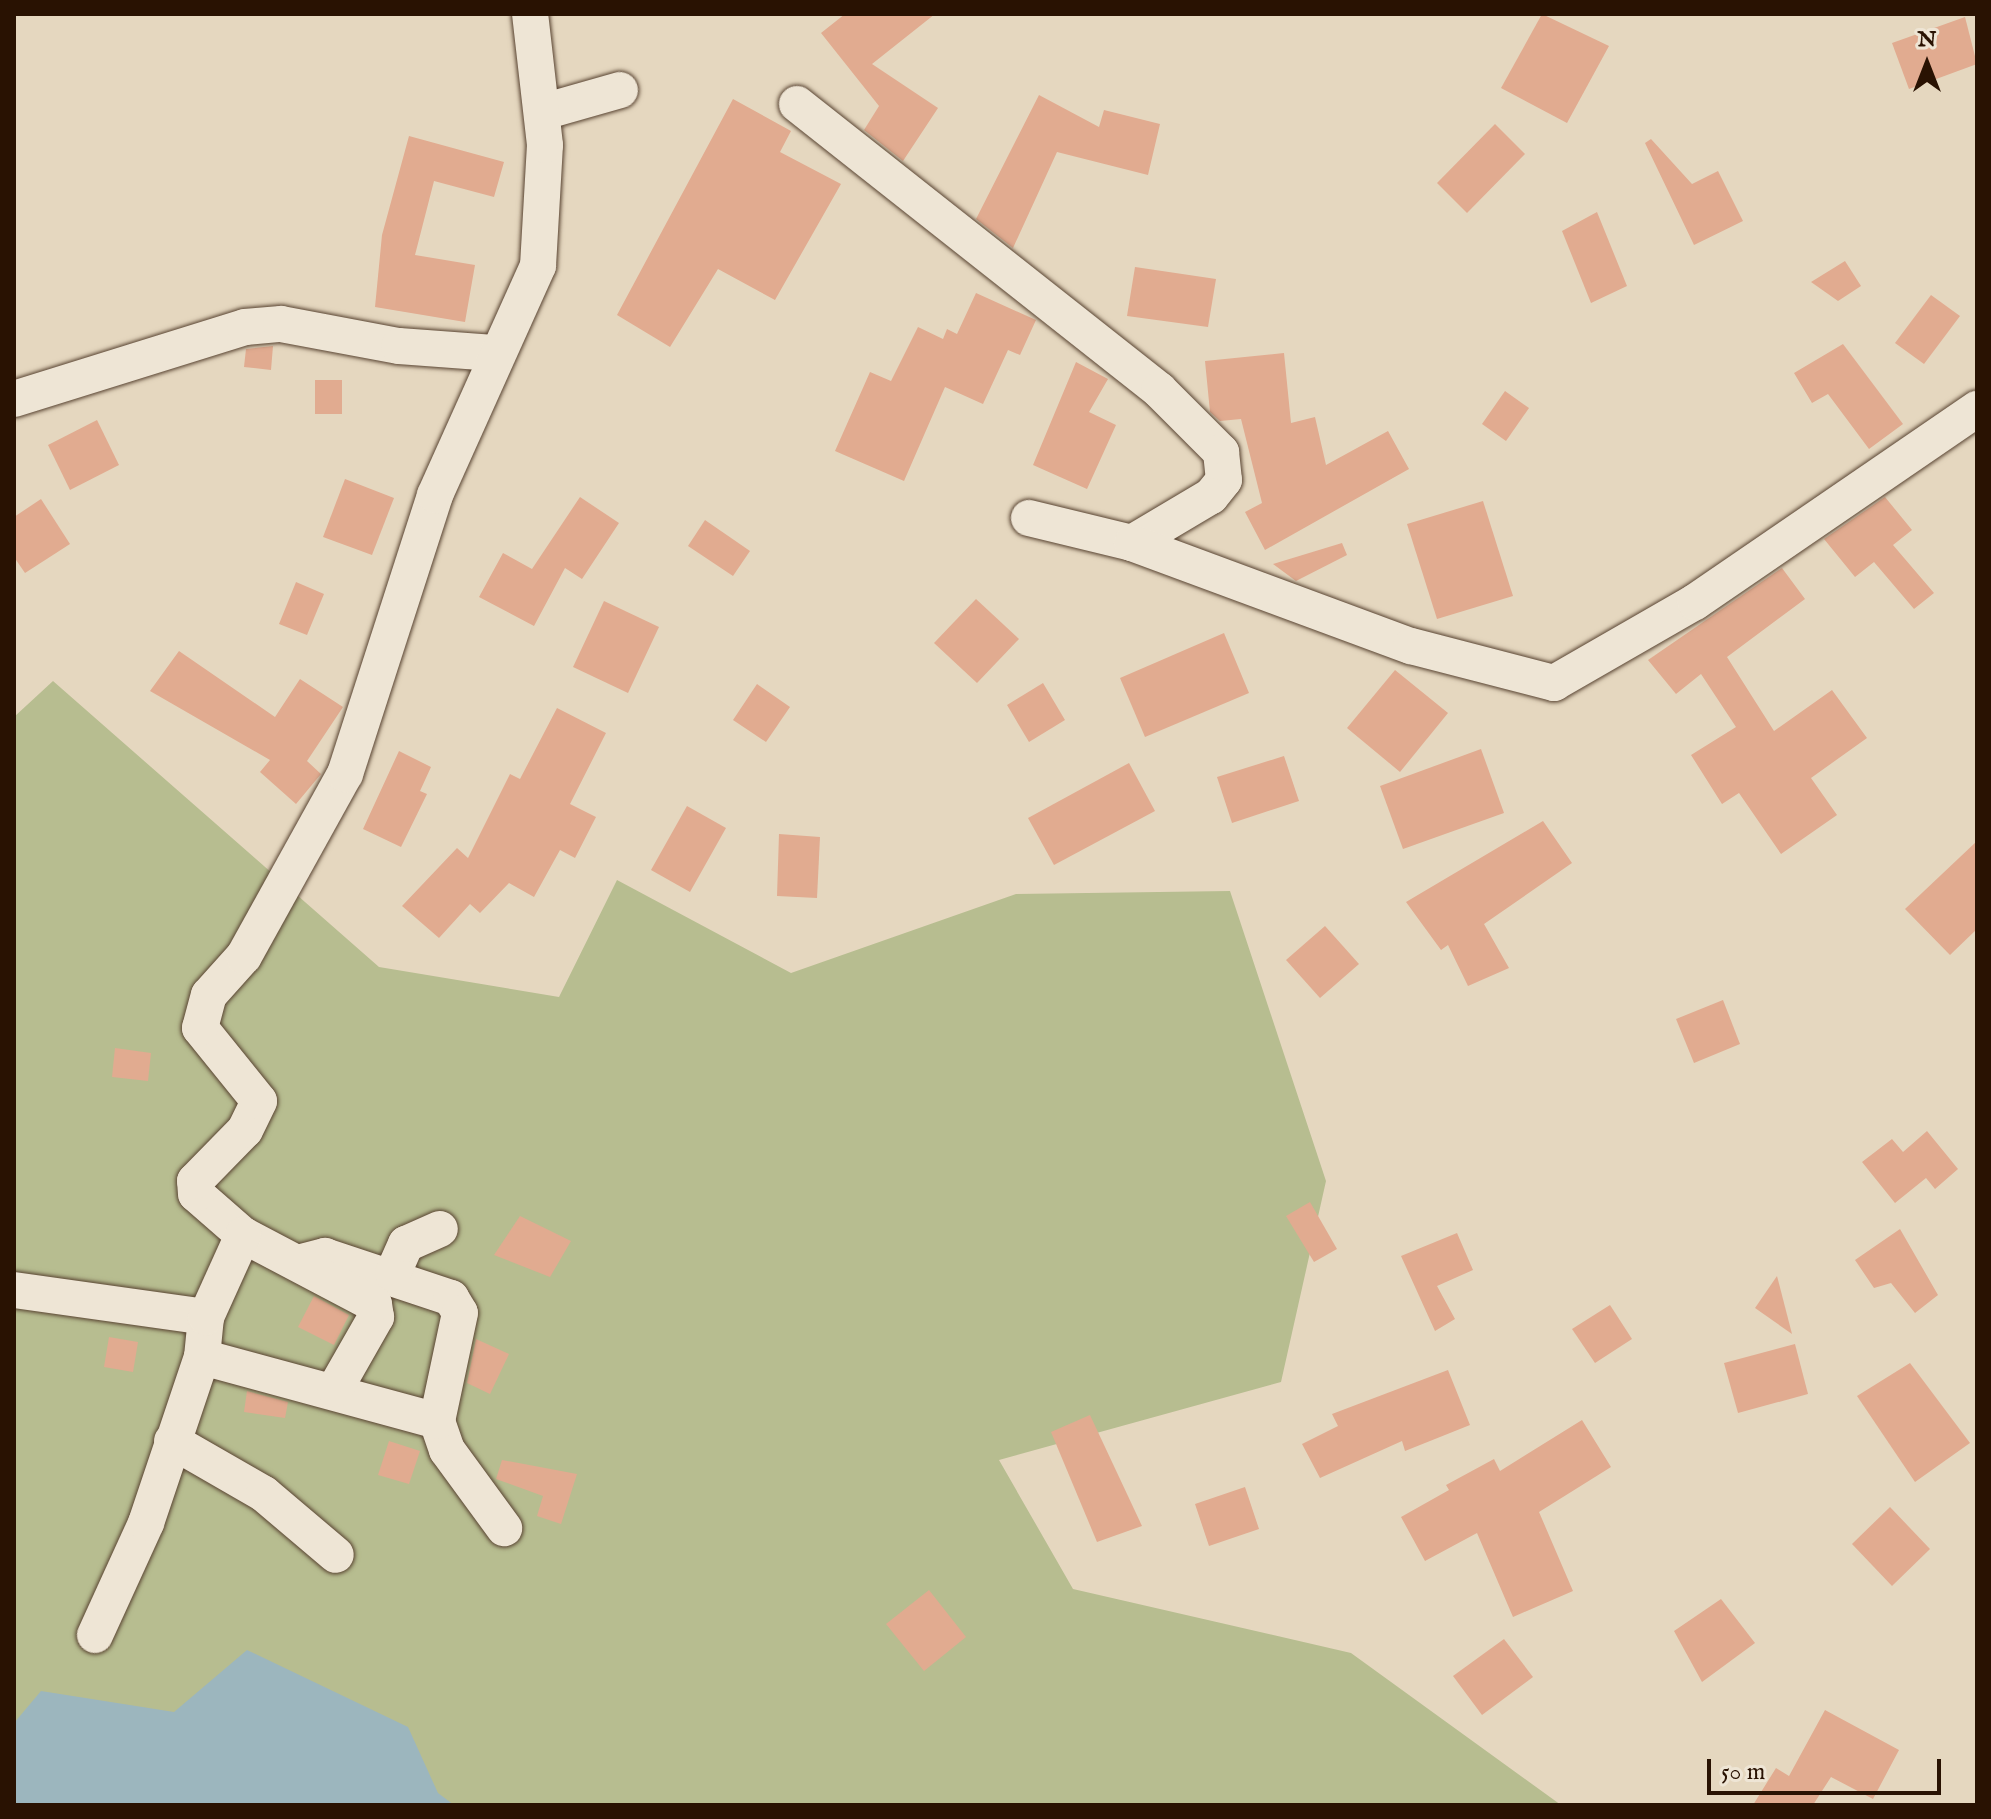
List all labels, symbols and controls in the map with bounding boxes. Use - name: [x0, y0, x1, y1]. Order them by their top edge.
- north arrow: [1887, 24, 1967, 104]
- text: N: [1917, 26, 1937, 54]
- scale bar: [1711, 1743, 1945, 1793]
- text: 50 m: [1721, 1757, 1765, 1788]

